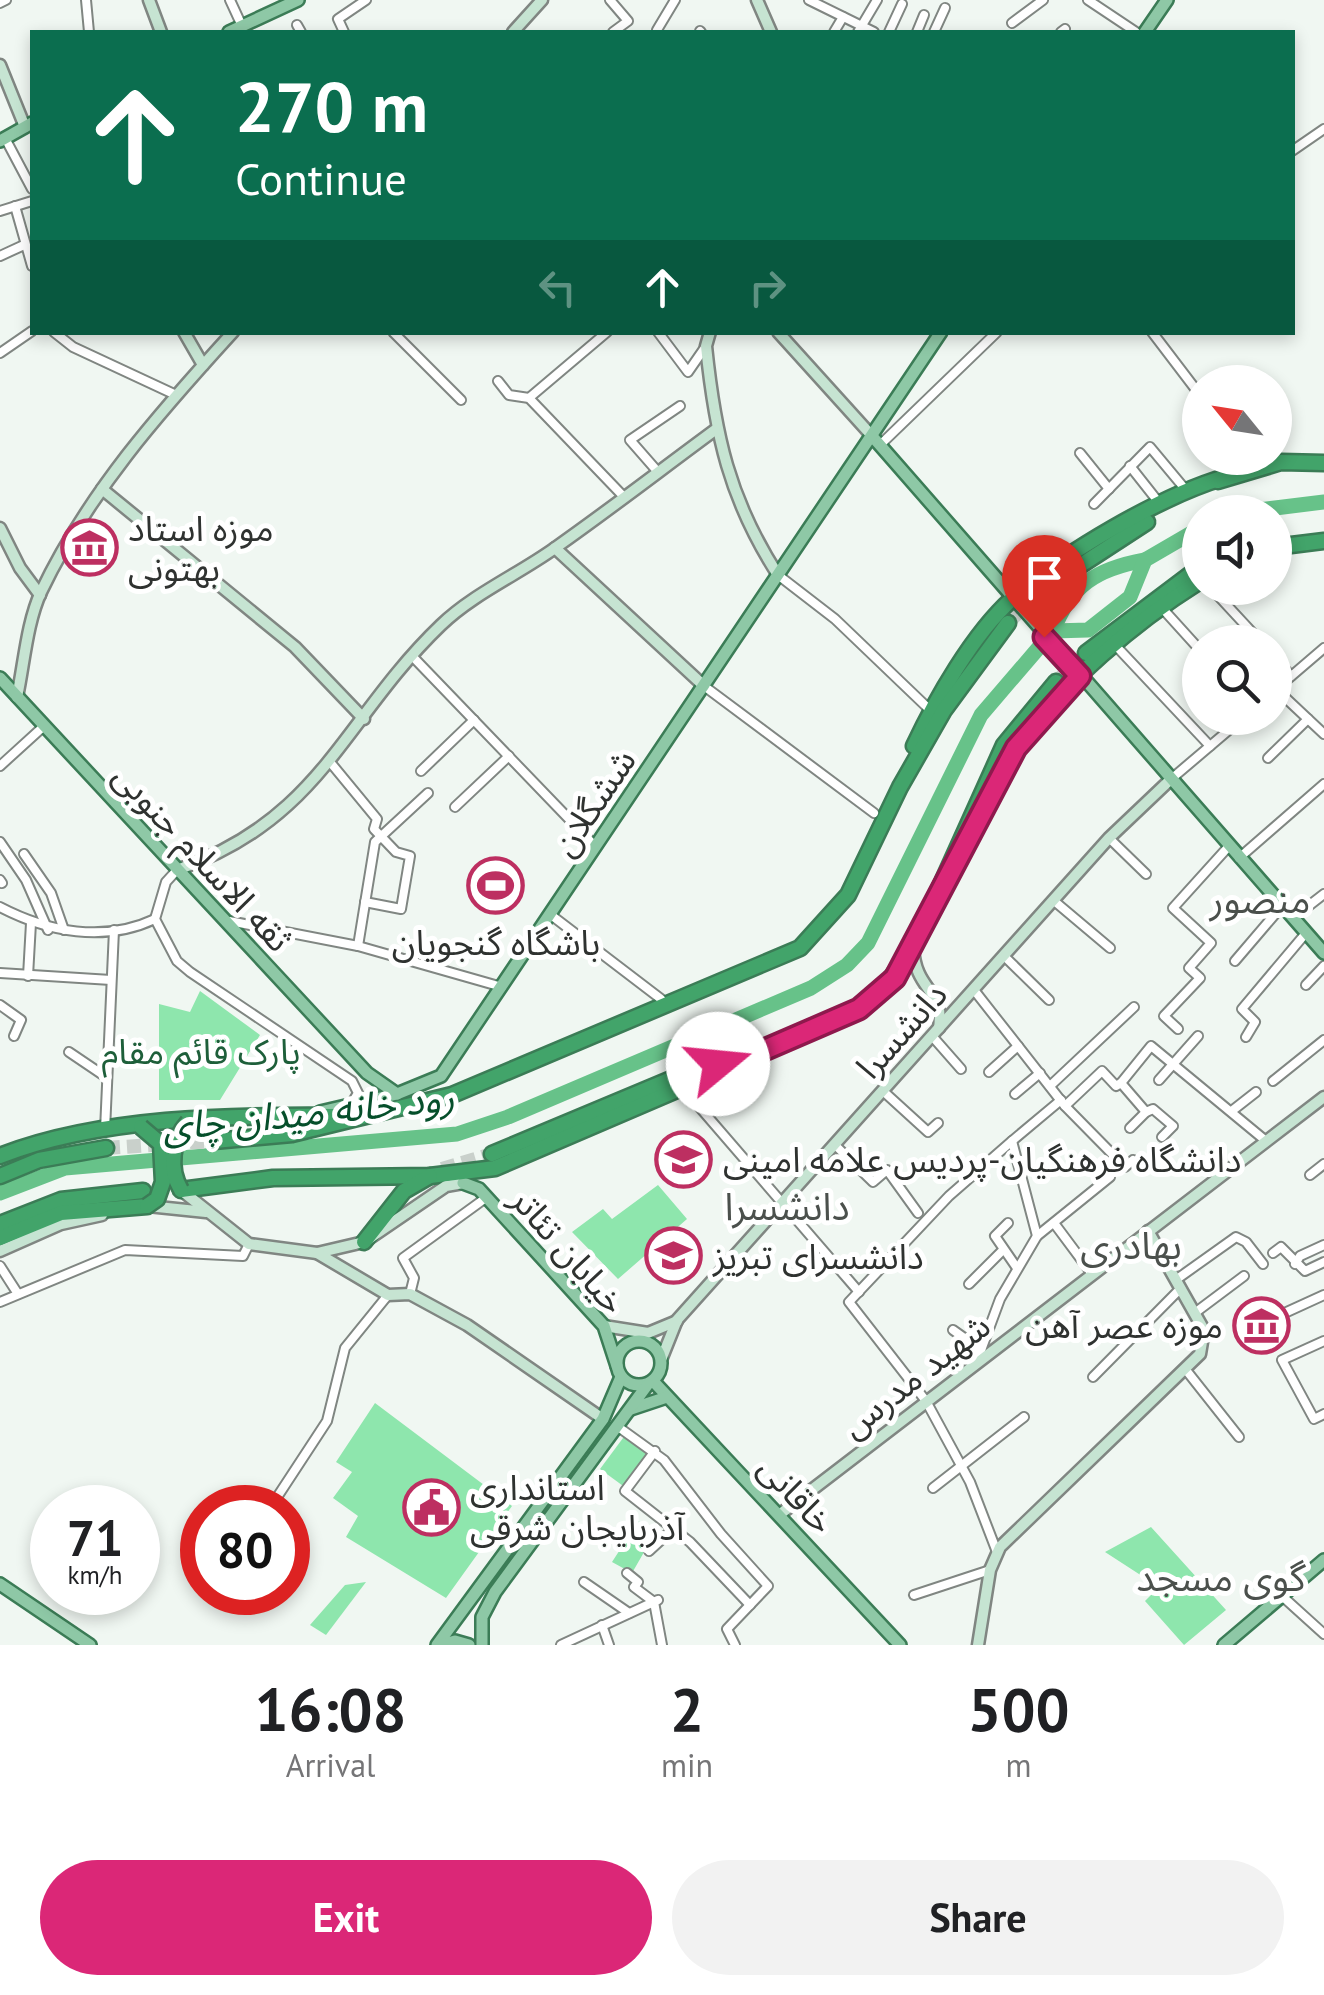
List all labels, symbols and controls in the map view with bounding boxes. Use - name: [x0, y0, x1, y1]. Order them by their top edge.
- text: 270 m: [235, 61, 428, 151]
- icon: ahead: [70, 70, 200, 200]
- text: Continue: [235, 149, 407, 207]
- icon: left: [530, 260, 585, 315]
- icon: ahead: [635, 260, 690, 315]
- icon: right: [740, 260, 795, 315]
- north arrow: [1182, 365, 1292, 475]
- map controls: [1182, 365, 1292, 735]
- button: sound: [1182, 495, 1292, 605]
- place label: موزه استاد بهتونی: [128, 505, 274, 591]
- museum icon: موزه استاد بهتونی: [59, 518, 119, 578]
- pin: [1002, 535, 1087, 638]
- icon: arrive: [1017, 550, 1072, 605]
- button: search: [1182, 625, 1292, 735]
- street label: ششگلان: [540, 739, 646, 865]
- street label: ثقه الاسلام جنوبی: [101, 753, 302, 964]
- sports icon: باشگاه گنجویان: [466, 856, 526, 916]
- district label: منصور: [1209, 874, 1310, 923]
- place label: باشگاه گنجویان: [392, 919, 600, 965]
- street label: دانشسرا: [845, 972, 957, 1088]
- position arrow: [666, 1012, 770, 1116]
- park label: پارک قائم مقام: [101, 1028, 301, 1079]
- water label: رود خانه میدان چای: [160, 1071, 457, 1153]
- school or university icon: دانشگاه فرهنگیان-پردیس علامه امینی: [654, 1129, 714, 1189]
- place label: دانشگاه فرهنگیان-پردیس علامه امینی: [723, 1136, 1242, 1182]
- street label: خیابان تئاتر: [501, 1176, 637, 1323]
- district label: دانشسرا: [724, 1181, 850, 1230]
- district label: بهادری: [1080, 1220, 1182, 1269]
- school or university icon: دانشسرای تبریز: [644, 1226, 704, 1286]
- place label: دانشسرای تبریز: [712, 1233, 924, 1279]
- museum icon: موزه عصر آهن: [1232, 1295, 1292, 1355]
- street label: شهید مدرس: [831, 1302, 999, 1448]
- place label: موزه عصر آهن: [1025, 1302, 1223, 1348]
- street label: خاقانی: [749, 1445, 845, 1543]
- place label: استانداری آذربایجان شرقی: [470, 1464, 686, 1550]
- public building icon: استانداری آذربایجان شرقی: [401, 1477, 461, 1537]
- speed limit sign: 80: [180, 1485, 310, 1615]
- text: 71: [67, 1505, 123, 1570]
- district label: گوی مسجد: [1136, 1552, 1307, 1601]
- text: km/h: [68, 1559, 122, 1591]
- text: 16:08: [254, 1670, 407, 1748]
- text: 2: [670, 1670, 704, 1748]
- text: 500: [968, 1670, 1070, 1748]
- text: Arrival: [286, 1744, 375, 1786]
- text: min: [661, 1744, 713, 1786]
- text: m: [1006, 1744, 1032, 1786]
- button: Exit: [40, 1860, 652, 1975]
- button: Share: [672, 1860, 1284, 1975]

